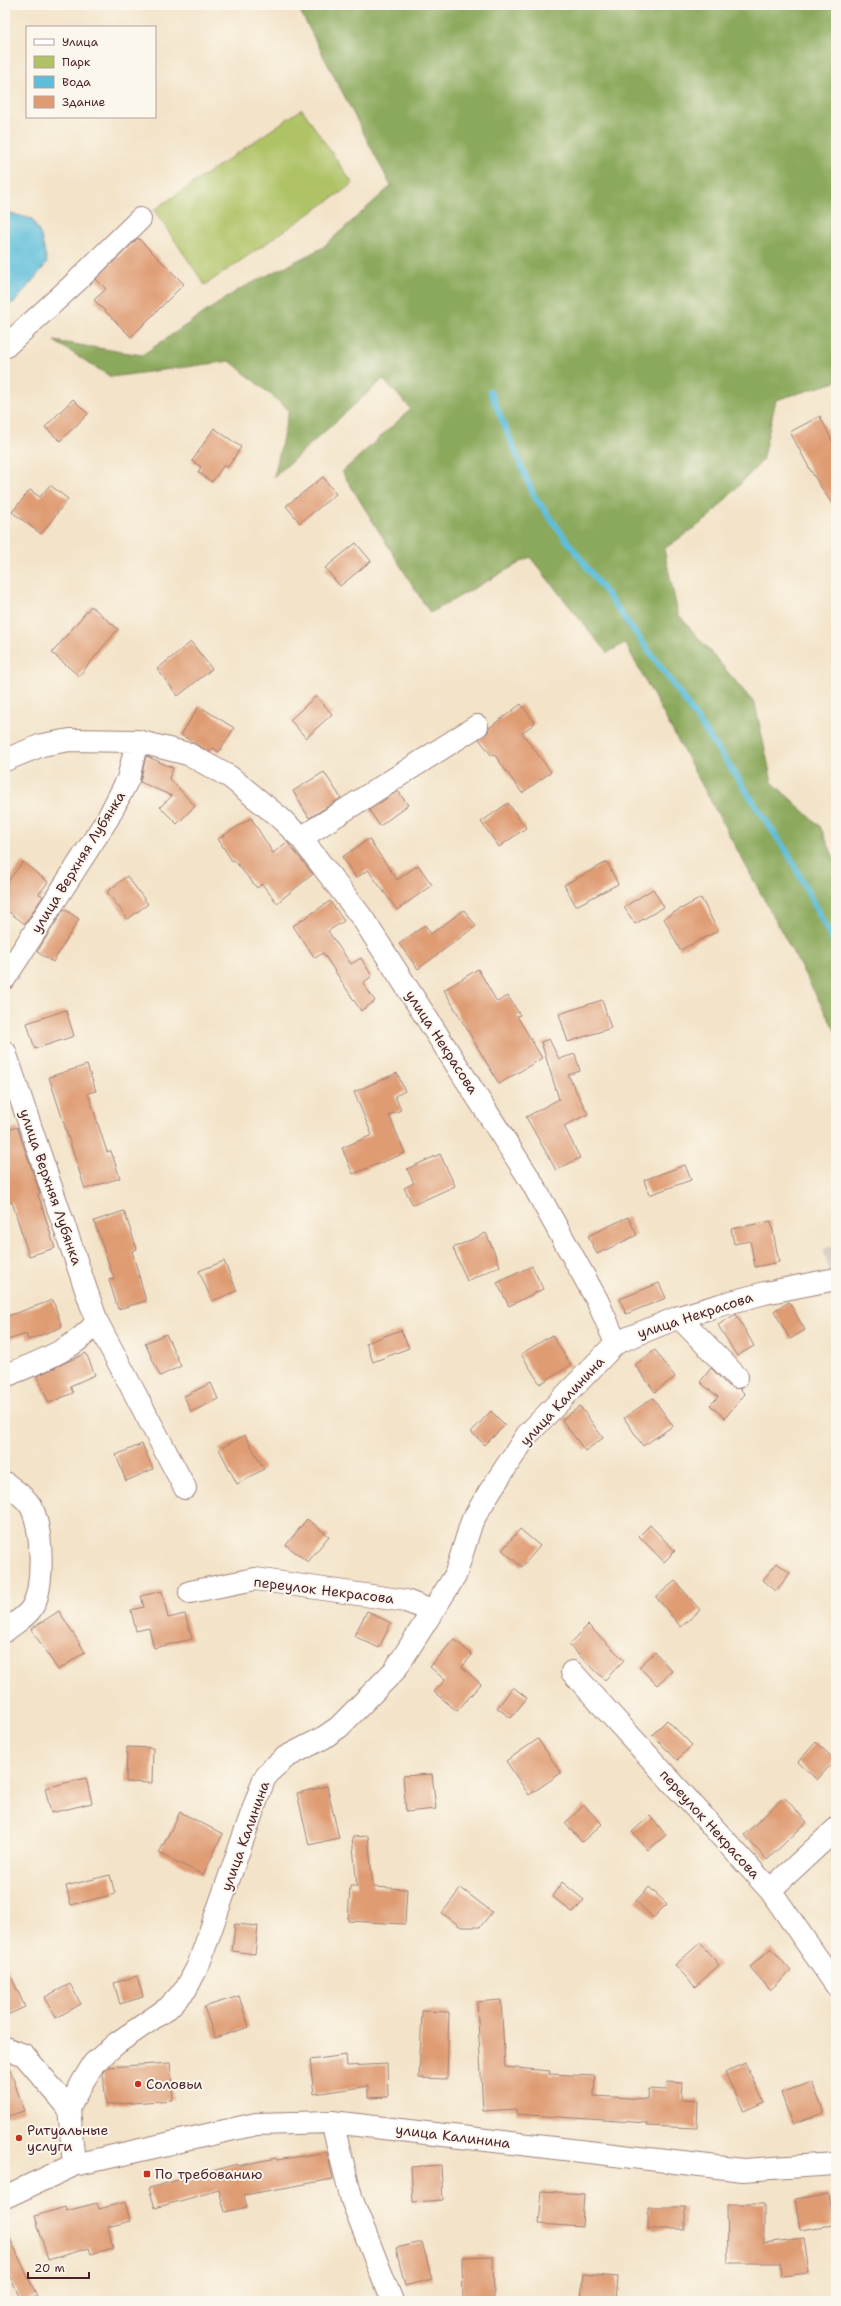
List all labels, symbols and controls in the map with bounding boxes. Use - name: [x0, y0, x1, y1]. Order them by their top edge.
- legend: [26, 26, 156, 118]
- text: Улица: [62, 34, 99, 50]
- text: Парк: [62, 54, 91, 70]
- text: Вода: [62, 74, 91, 90]
- text: Здание: [62, 94, 106, 110]
- street label: улица Верхняя Лубянка: [27, 787, 129, 936]
- street label: улица Некрасова: [402, 987, 482, 1098]
- street label: улица Верхняя Лубянка: [16, 1107, 86, 1268]
- street label: улица Некрасова: [635, 1288, 755, 1342]
- street label: улица Калинина: [516, 1352, 608, 1449]
- street label: переулок Некрасова: [253, 1572, 395, 1608]
- street label: переулок Некрасова: [656, 1766, 764, 1883]
- street label: улица Калинина: [217, 1778, 273, 1893]
- place label: Соловьи: [146, 2075, 203, 2093]
- marker: Соловьи: [133, 2079, 143, 2089]
- street label: улица Калинина: [395, 2120, 512, 2152]
- place label: Ритуальные услуги: [27, 2121, 108, 2155]
- marker: Ритуальные услуги: [14, 2133, 24, 2143]
- place label: По требованию: [155, 2165, 263, 2183]
- marker: По требованию: [142, 2169, 152, 2179]
- scale bar: [28, 2254, 89, 2280]
- text: 20 m: [34, 2260, 65, 2276]

